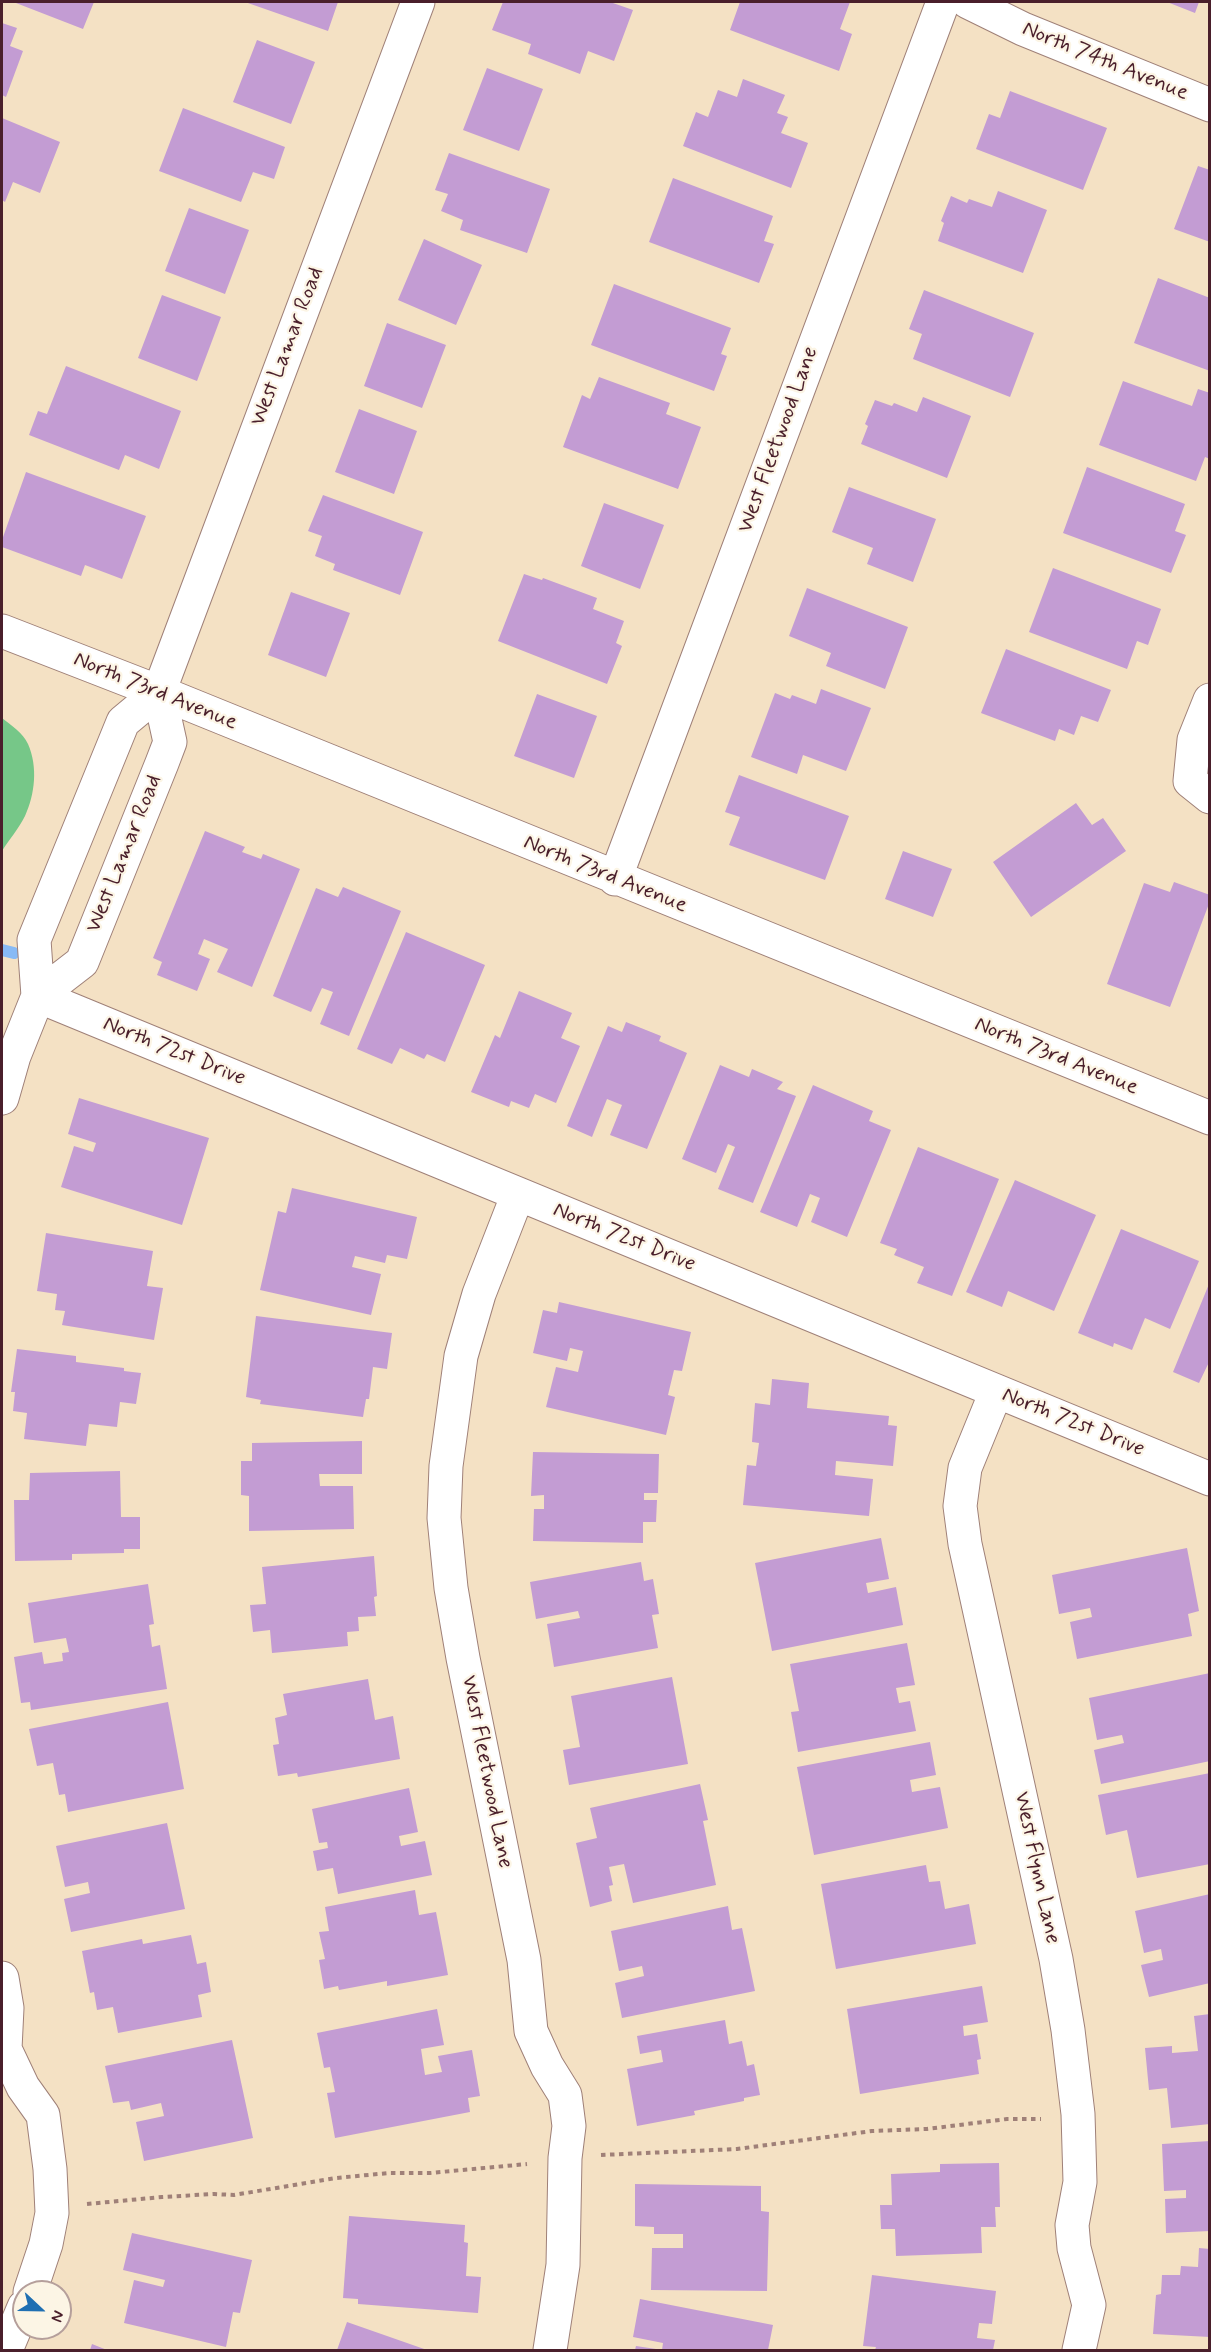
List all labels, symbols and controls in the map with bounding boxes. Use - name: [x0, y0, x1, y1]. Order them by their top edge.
- street label: North 74th Avenue: [1018, 17, 1192, 107]
- street label: West Lamar Road: [246, 264, 330, 430]
- street label: West Fleetwood Lane: [733, 343, 825, 537]
- street label: North 73rd Avenue: [69, 647, 241, 737]
- street label: West Lamar Road: [81, 771, 169, 937]
- street label: North 73rd Avenue: [519, 830, 691, 920]
- street label: North 72st Drive: [99, 1011, 249, 1093]
- street label: North 73rd Avenue: [970, 1012, 1142, 1102]
- street label: North 72st Drive: [549, 1197, 699, 1279]
- street label: North 72st Drive: [998, 1382, 1148, 1464]
- street label: West Fleetwood Lane: [454, 1673, 518, 1871]
- street label: West Flynn Lane: [1007, 1790, 1065, 1946]
- north arrow: [12, 2280, 72, 2340]
- text: N: [46, 2307, 69, 2325]

